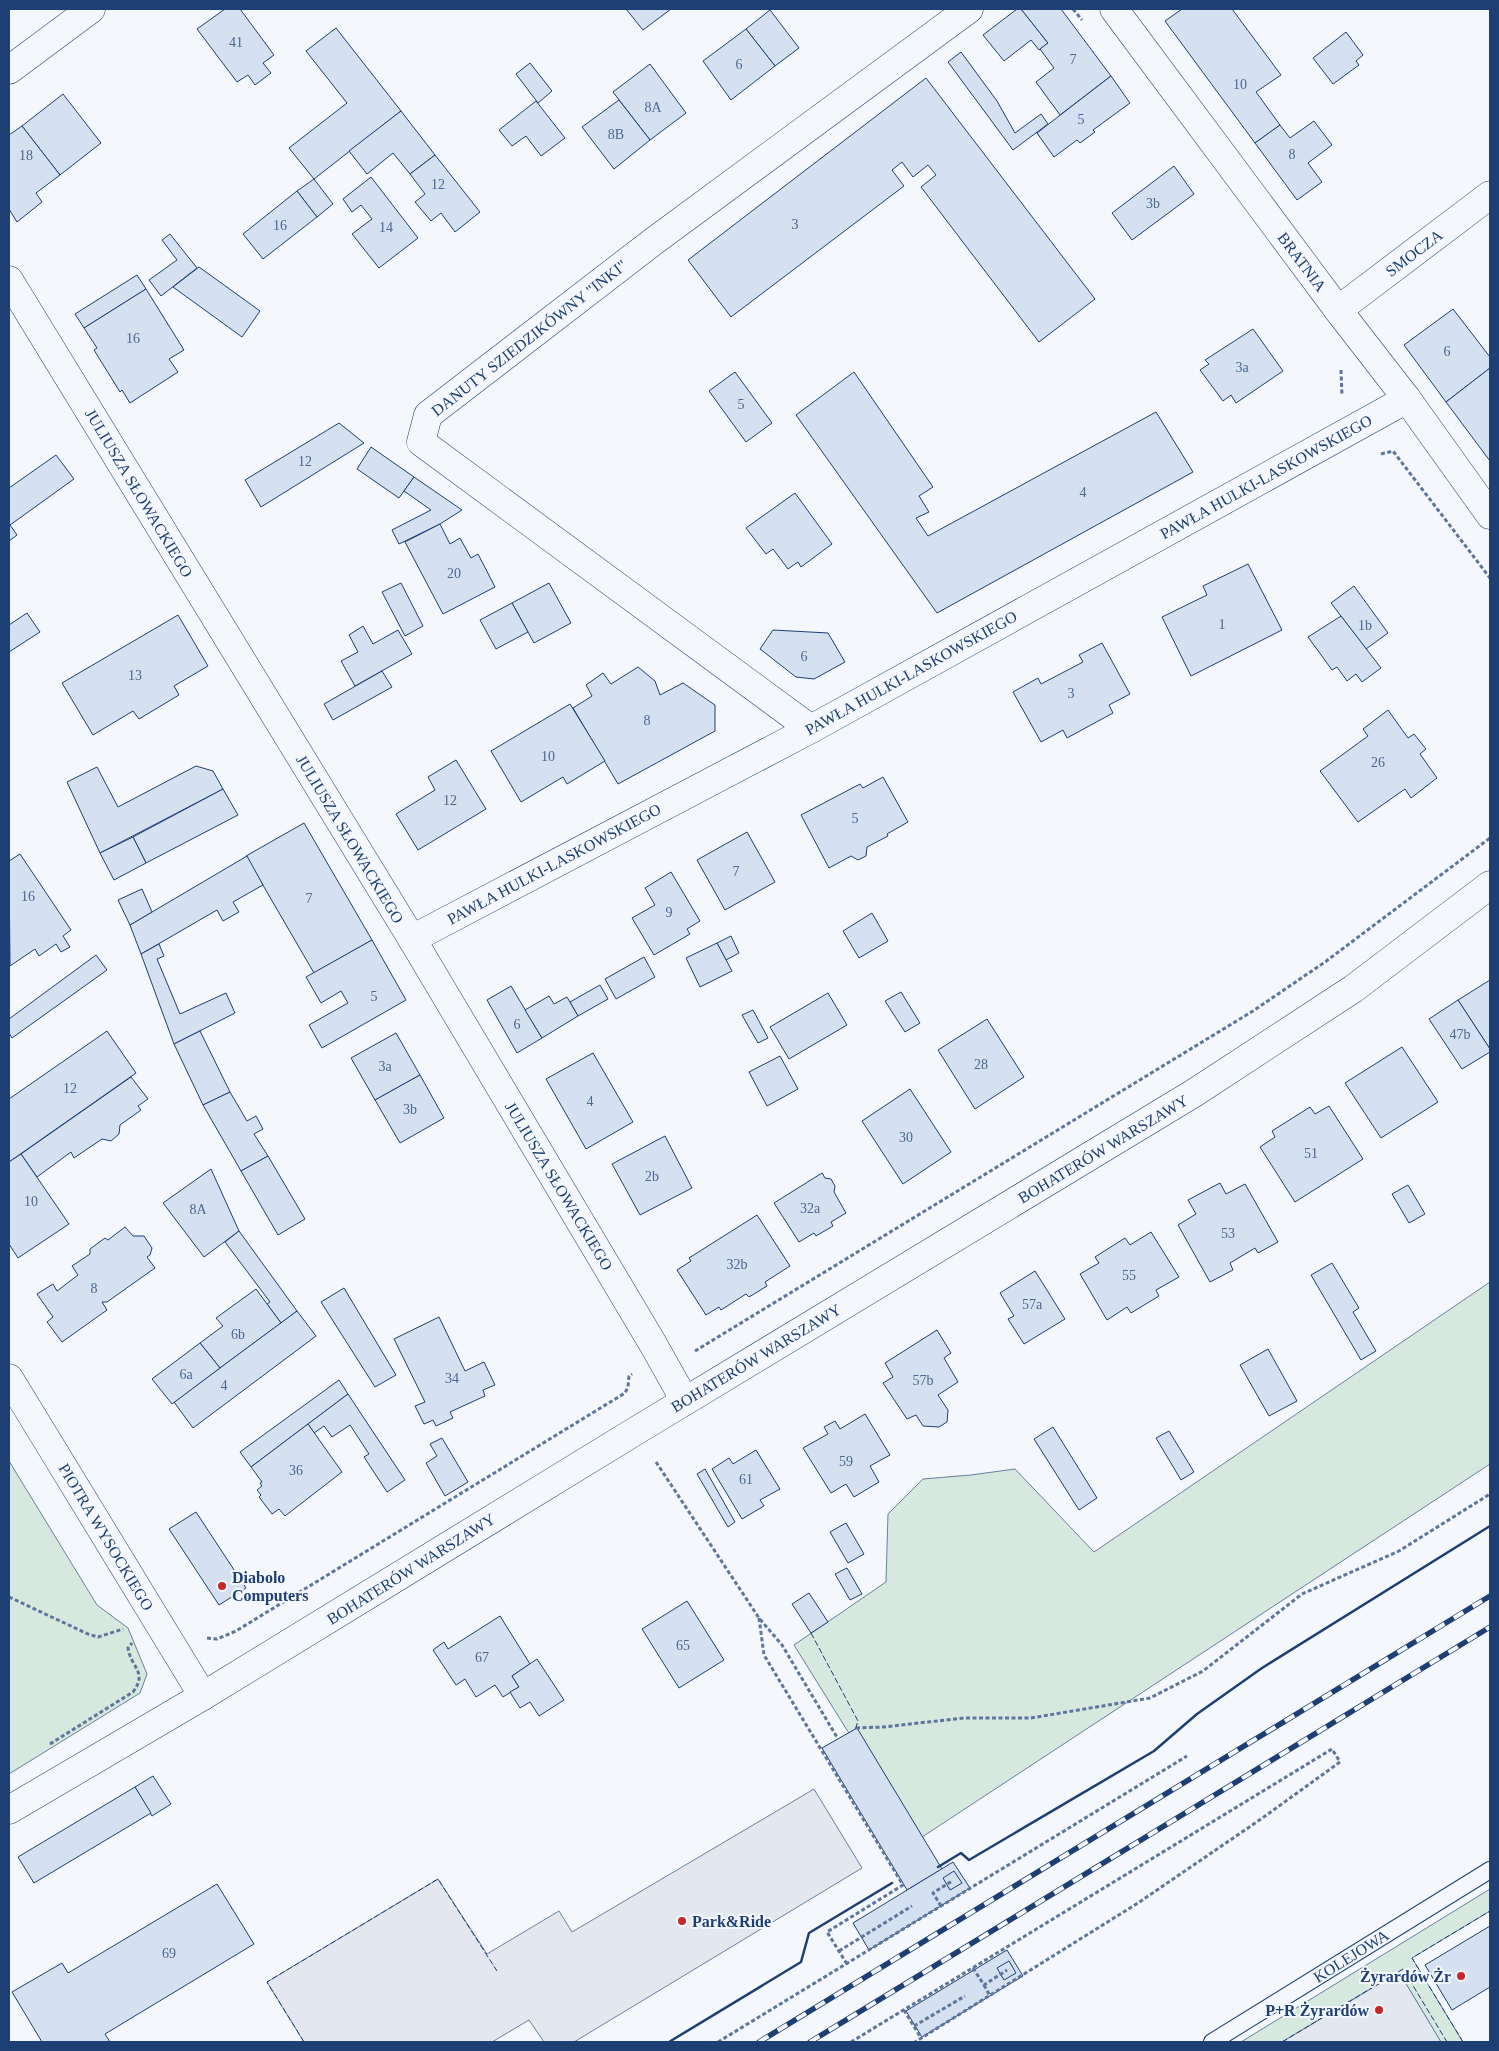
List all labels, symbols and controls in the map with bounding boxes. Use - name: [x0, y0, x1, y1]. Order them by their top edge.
- house number: 41: [229, 35, 243, 50]
- house number: 7: [1070, 52, 1077, 67]
- house number: 6: [736, 57, 743, 72]
- house number: 10: [1233, 77, 1247, 92]
- house number: 8A: [644, 100, 662, 115]
- house number: 5: [1078, 112, 1085, 127]
- house number: 8B: [608, 127, 624, 142]
- house number: 8: [1289, 147, 1296, 162]
- house number: 18: [19, 148, 33, 163]
- house number: 12: [431, 177, 445, 192]
- house number: 3b: [1146, 196, 1160, 211]
- house number: 3: [792, 217, 799, 232]
- house number: 16: [273, 218, 287, 233]
- house number: 14: [379, 220, 393, 235]
- street label: SMOCZA: [1382, 226, 1446, 280]
- street label: BRATNIA: [1274, 229, 1330, 295]
- street label: DANUTY SZIEDZIKÓWNY "INKI": [427, 256, 630, 419]
- house number: 16: [126, 331, 140, 346]
- house number: 6: [1444, 344, 1451, 359]
- house number: 3a: [1235, 360, 1249, 375]
- house number: 5: [738, 397, 745, 412]
- street label: JULIUSZA SŁOWACKIEGO: [82, 406, 196, 580]
- street label: PAWŁA HULKI-LASKOWSKIEGO: [1157, 412, 1375, 542]
- house number: 12: [298, 454, 312, 469]
- house number: 4: [1080, 485, 1087, 500]
- house number: 20: [447, 566, 461, 581]
- street label: PAWŁA HULKI-LASKOWSKIEGO: [802, 608, 1020, 738]
- house number: 1: [1219, 617, 1226, 632]
- house number: 1b: [1358, 618, 1372, 633]
- house number: 6: [801, 649, 808, 664]
- house number: 13: [128, 668, 142, 683]
- house number: 3: [1068, 686, 1075, 701]
- house number: 8: [644, 713, 651, 728]
- house number: 10: [541, 749, 555, 764]
- street label: JULIUSZA SŁOWACKIEGO: [293, 752, 407, 926]
- house number: 26: [1371, 755, 1385, 770]
- house number: 12: [443, 793, 457, 808]
- street label: PAWŁA HULKI-LASKOWSKIEGO: [444, 800, 664, 928]
- house number: 5: [852, 811, 859, 826]
- house number: 7: [733, 864, 740, 879]
- house number: 16: [21, 889, 35, 904]
- house number: 7: [306, 891, 313, 906]
- house number: 9: [666, 905, 673, 920]
- house number: 5: [371, 989, 378, 1004]
- house number: 6: [514, 1017, 521, 1032]
- house number: 47b: [1450, 1027, 1471, 1042]
- house number: 28: [974, 1057, 988, 1072]
- house number: 3a: [378, 1059, 392, 1074]
- house number: 12: [63, 1081, 77, 1096]
- street label: BOHATERÓW WARSZAWY: [1015, 1090, 1191, 1207]
- house number: 4: [587, 1094, 594, 1109]
- street label: JULIUSZA SŁOWACKIEGO: [502, 1099, 616, 1273]
- house number: 3b: [403, 1102, 417, 1117]
- house number: 30: [899, 1130, 913, 1145]
- house number: 51: [1304, 1146, 1318, 1161]
- house number: 2b: [645, 1169, 659, 1184]
- house number: 10: [24, 1194, 38, 1209]
- house number: 32a: [800, 1201, 821, 1216]
- house number: 8A: [189, 1202, 207, 1217]
- house number: 53: [1221, 1226, 1235, 1241]
- house number: 32b: [727, 1257, 748, 1272]
- house number: 55: [1122, 1268, 1136, 1283]
- house number: 8: [91, 1281, 98, 1296]
- house number: 57a: [1022, 1297, 1043, 1312]
- street label: BOHATERÓW WARSZAWY: [668, 1299, 844, 1416]
- house number: 6b: [231, 1327, 245, 1342]
- house number: 6a: [179, 1367, 193, 1382]
- house number: 34: [445, 1371, 459, 1386]
- house number: 57b: [913, 1373, 934, 1388]
- house number: 4: [221, 1378, 228, 1393]
- house number: 59: [839, 1454, 853, 1469]
- street label: PIOTRA WYSOCKIEGO: [55, 1461, 157, 1613]
- house number: 36: [289, 1463, 303, 1478]
- house number: 61: [739, 1472, 753, 1487]
- street label: BOHATERÓW WARSZAWY: [323, 1509, 499, 1628]
- place label: Diabolo Computers: [232, 1569, 308, 1605]
- marker: Diabolo Computers: [216, 1580, 228, 1592]
- house number: 65: [676, 1638, 690, 1653]
- house number: 67: [475, 1650, 489, 1665]
- place label: Park&Ride: [692, 1913, 771, 1930]
- marker: Park&Ride: [676, 1915, 688, 1927]
- street label: KOLEJOWA: [1310, 1926, 1392, 1986]
- house number: 69: [162, 1946, 176, 1961]
- place label: Żyrardów Żr: [1360, 1967, 1451, 1986]
- marker: Żyrardów Żr: [1455, 1970, 1467, 1982]
- place label: P+R Żyrardów: [1265, 2001, 1369, 2020]
- marker: P+R Żyrardów: [1373, 2004, 1385, 2016]

